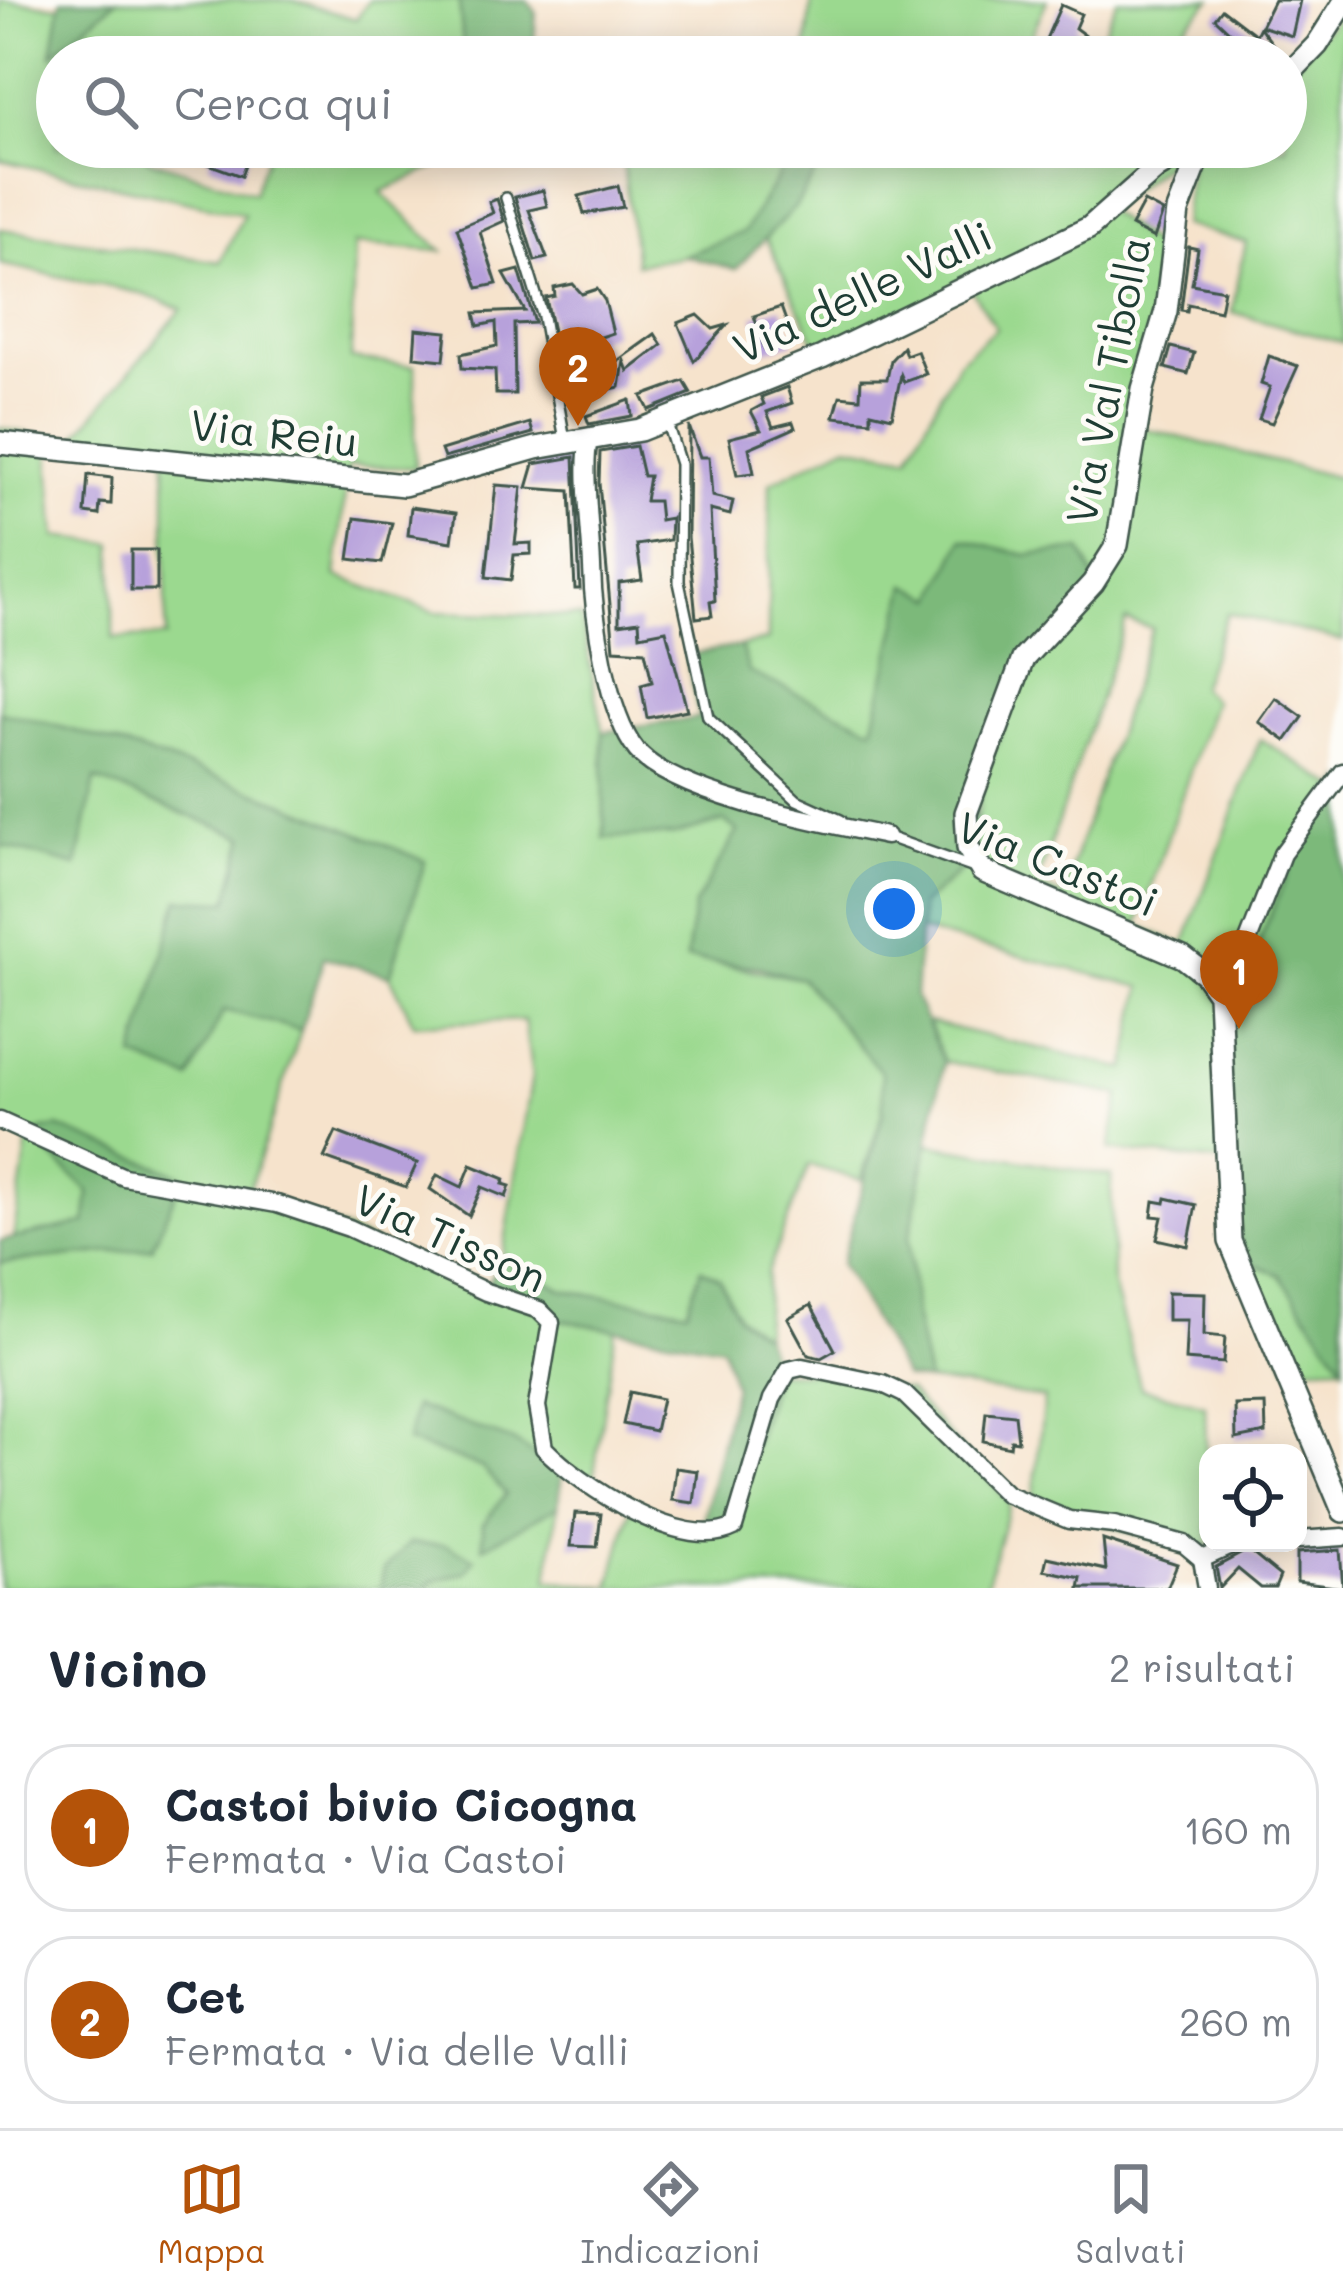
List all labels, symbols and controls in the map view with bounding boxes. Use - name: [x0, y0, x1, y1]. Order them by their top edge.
- search box: [36, 36, 1307, 168]
- icon: search: [78, 69, 144, 135]
- text: Cerca qui: [174, 73, 393, 131]
- street label: Via delle Valli: [724, 207, 1000, 375]
- street label: Via Val Tibolla: [1052, 232, 1162, 528]
- pin: 2: [539, 327, 617, 426]
- street label: Via Reiu: [187, 396, 361, 468]
- street label: Via Castoi: [949, 798, 1167, 928]
- your location: [864, 879, 924, 939]
- pin: 1: [1200, 930, 1278, 1029]
- street label: Via Tisson: [346, 1170, 556, 1304]
- map controls: [1199, 1444, 1307, 1552]
- button: locate: [1199, 1444, 1307, 1552]
- text: Vicino: [48, 1633, 207, 1700]
- text: 2 risultati: [1109, 1641, 1295, 1692]
- text: Castoi bivio Cicogna: [165, 1774, 637, 1832]
- text: 1: [81, 1803, 99, 1854]
- text: 160 m: [1183, 1803, 1292, 1854]
- text: Fermata · Via Castoi: [165, 1832, 566, 1883]
- text: Cet: [165, 1966, 245, 2024]
- text: 2: [79, 1995, 101, 2046]
- text: 260 m: [1179, 1995, 1292, 2046]
- text: Fermata · Via delle Valli: [165, 2024, 629, 2075]
- tab: Mappa: [157, 2156, 266, 2271]
- tab: Indicazioni: [580, 2156, 761, 2271]
- tab: Salvati: [1075, 2156, 1186, 2271]

